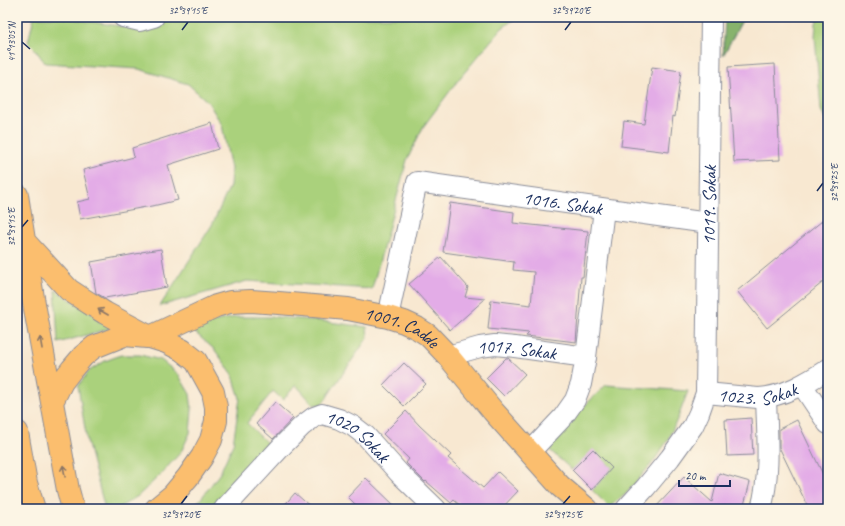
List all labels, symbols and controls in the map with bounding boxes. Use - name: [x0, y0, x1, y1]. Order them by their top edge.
- text: 32°39'15"E: [169, 4, 209, 17]
- text: 32°39'20"E: [552, 4, 592, 17]
- text: 41°13'05"N: [5, 20, 18, 62]
- text: 32°39'25"E: [828, 162, 841, 202]
- street label: 1019. Sokak: [697, 164, 722, 245]
- street label: 1016. Sokak: [521, 186, 605, 221]
- text: 32°39'15"E: [5, 206, 18, 246]
- street label: 1001. Cadde: [362, 301, 446, 355]
- one-way arrow: [97, 307, 109, 315]
- street label: 1017. Sokak: [475, 334, 559, 366]
- one-way arrow: [37, 337, 45, 350]
- street label: 1023. Sokak: [717, 377, 802, 411]
- street label: 1020 Sokak: [323, 405, 395, 468]
- scale bar: [679, 462, 730, 488]
- one-way arrow: [60, 465, 68, 478]
- text: 20 m: [685, 468, 707, 484]
- text: 32°39'20"E: [162, 508, 202, 521]
- text: 32°39'25"E: [544, 508, 584, 521]

